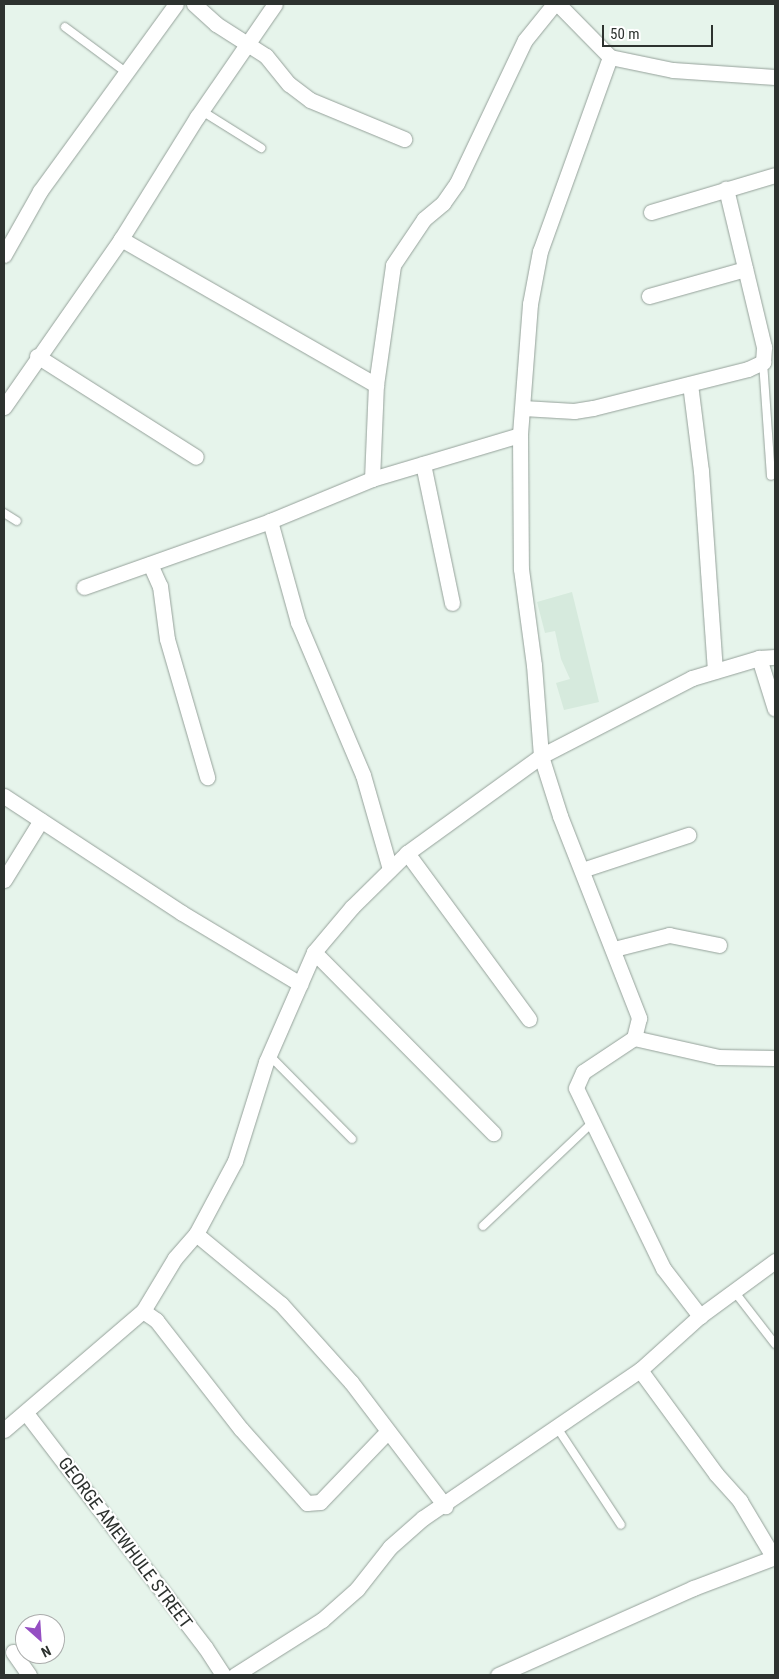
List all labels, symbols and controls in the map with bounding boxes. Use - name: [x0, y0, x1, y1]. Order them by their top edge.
- scale bar: [604, 15, 715, 47]
- text: 50 m: [610, 25, 640, 43]
- street label: GEORGE AMEWHULE STREET: [54, 1453, 196, 1633]
- north arrow: [15, 1614, 65, 1664]
- text: N: [39, 1643, 54, 1661]

